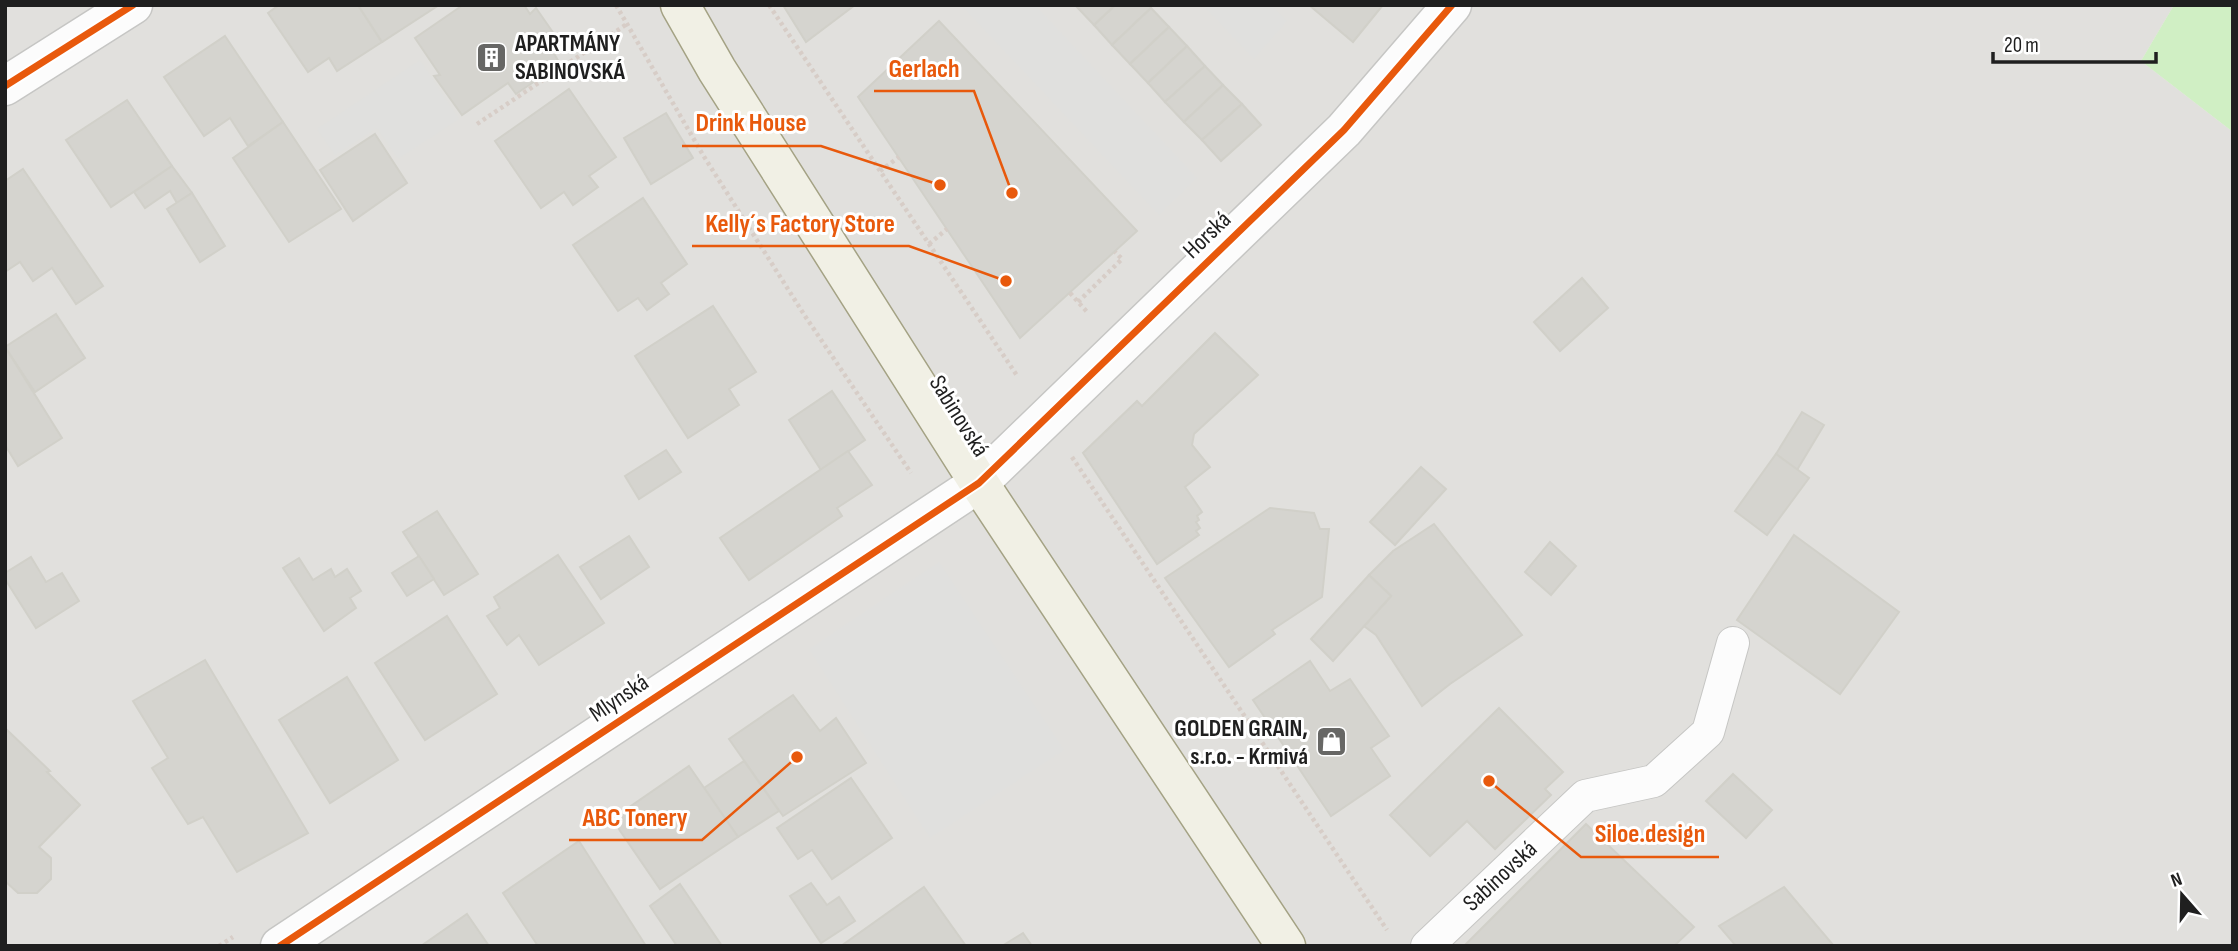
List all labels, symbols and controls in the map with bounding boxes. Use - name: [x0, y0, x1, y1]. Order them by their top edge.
- scale bar: [1993, 21, 2156, 65]
- place label: APARTMÁNY SABINOVSKÁ: [514, 29, 625, 86]
- text: 20 m: [2004, 33, 2039, 58]
- building icon: APARTMÁNY SABINOVSKÁ: [475, 40, 509, 74]
- callout: Gerlach: [874, 44, 974, 91]
- text: Gerlach: [888, 54, 960, 85]
- callout: Drink House: [682, 99, 821, 146]
- text: Drink House: [695, 108, 807, 139]
- callout: Kelly´s Factory Store: [692, 199, 909, 246]
- street label: Horská: [1177, 205, 1237, 265]
- text: Kelly´s Factory Store: [705, 209, 895, 240]
- street label: Sabinovská: [923, 370, 995, 462]
- street label: Mlynská: [584, 668, 654, 728]
- place label: GOLDEN GRAIN, s.r.o. - Krmivá: [1174, 714, 1308, 771]
- shop icon: GOLDEN GRAIN, s.r.o. - Krmivá: [1314, 725, 1348, 759]
- callout: ABC Tonery: [569, 793, 702, 840]
- text: ABC Tonery: [581, 803, 688, 834]
- callout: Siloe.design: [1581, 810, 1719, 857]
- text: Siloe.design: [1595, 819, 1705, 850]
- street label: Sabinovská: [1457, 835, 1543, 917]
- north arrow: [2147, 860, 2217, 930]
- text: N: [2168, 868, 2185, 893]

